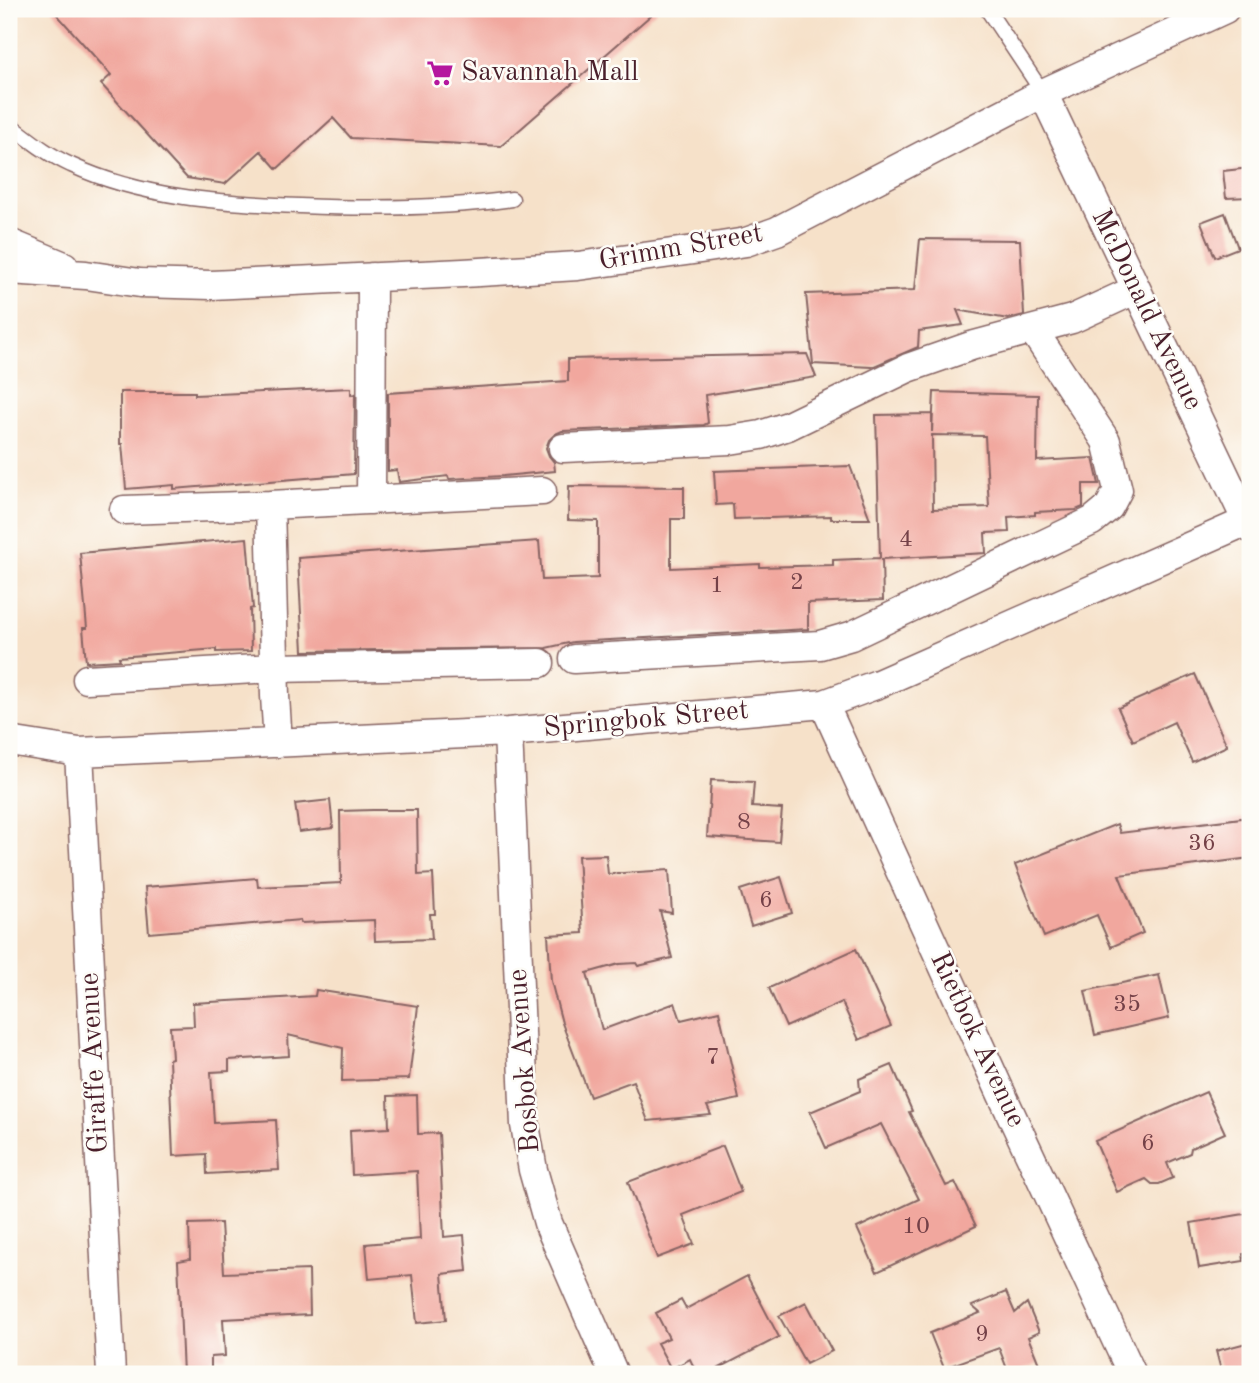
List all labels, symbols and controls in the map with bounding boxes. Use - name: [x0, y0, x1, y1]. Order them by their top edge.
- supermarket icon: Savannah Mall: [425, 58, 455, 88]
- place label: Savannah Mall: [461, 59, 639, 87]
- street label: McDonald Avenue: [1085, 205, 1207, 415]
- street label: Grimm Street: [597, 220, 765, 276]
- house number: 4: [899, 528, 913, 552]
- house number: 2: [790, 571, 804, 595]
- house number: 1: [710, 574, 724, 598]
- street label: Springbok Street: [542, 697, 750, 743]
- house number: 8: [737, 811, 751, 835]
- house number: 36: [1188, 832, 1216, 856]
- house number: 6: [759, 889, 773, 913]
- street label: Rietbok Avenue: [924, 948, 1030, 1132]
- street label: Bosbok Avenue: [505, 968, 545, 1154]
- street label: Giraffe Avenue: [76, 972, 114, 1154]
- house number: 35: [1113, 993, 1141, 1017]
- house number: 7: [706, 1046, 720, 1070]
- house number: 6: [1141, 1132, 1155, 1156]
- house number: 10: [902, 1215, 930, 1239]
- house number: 9: [975, 1323, 989, 1347]

